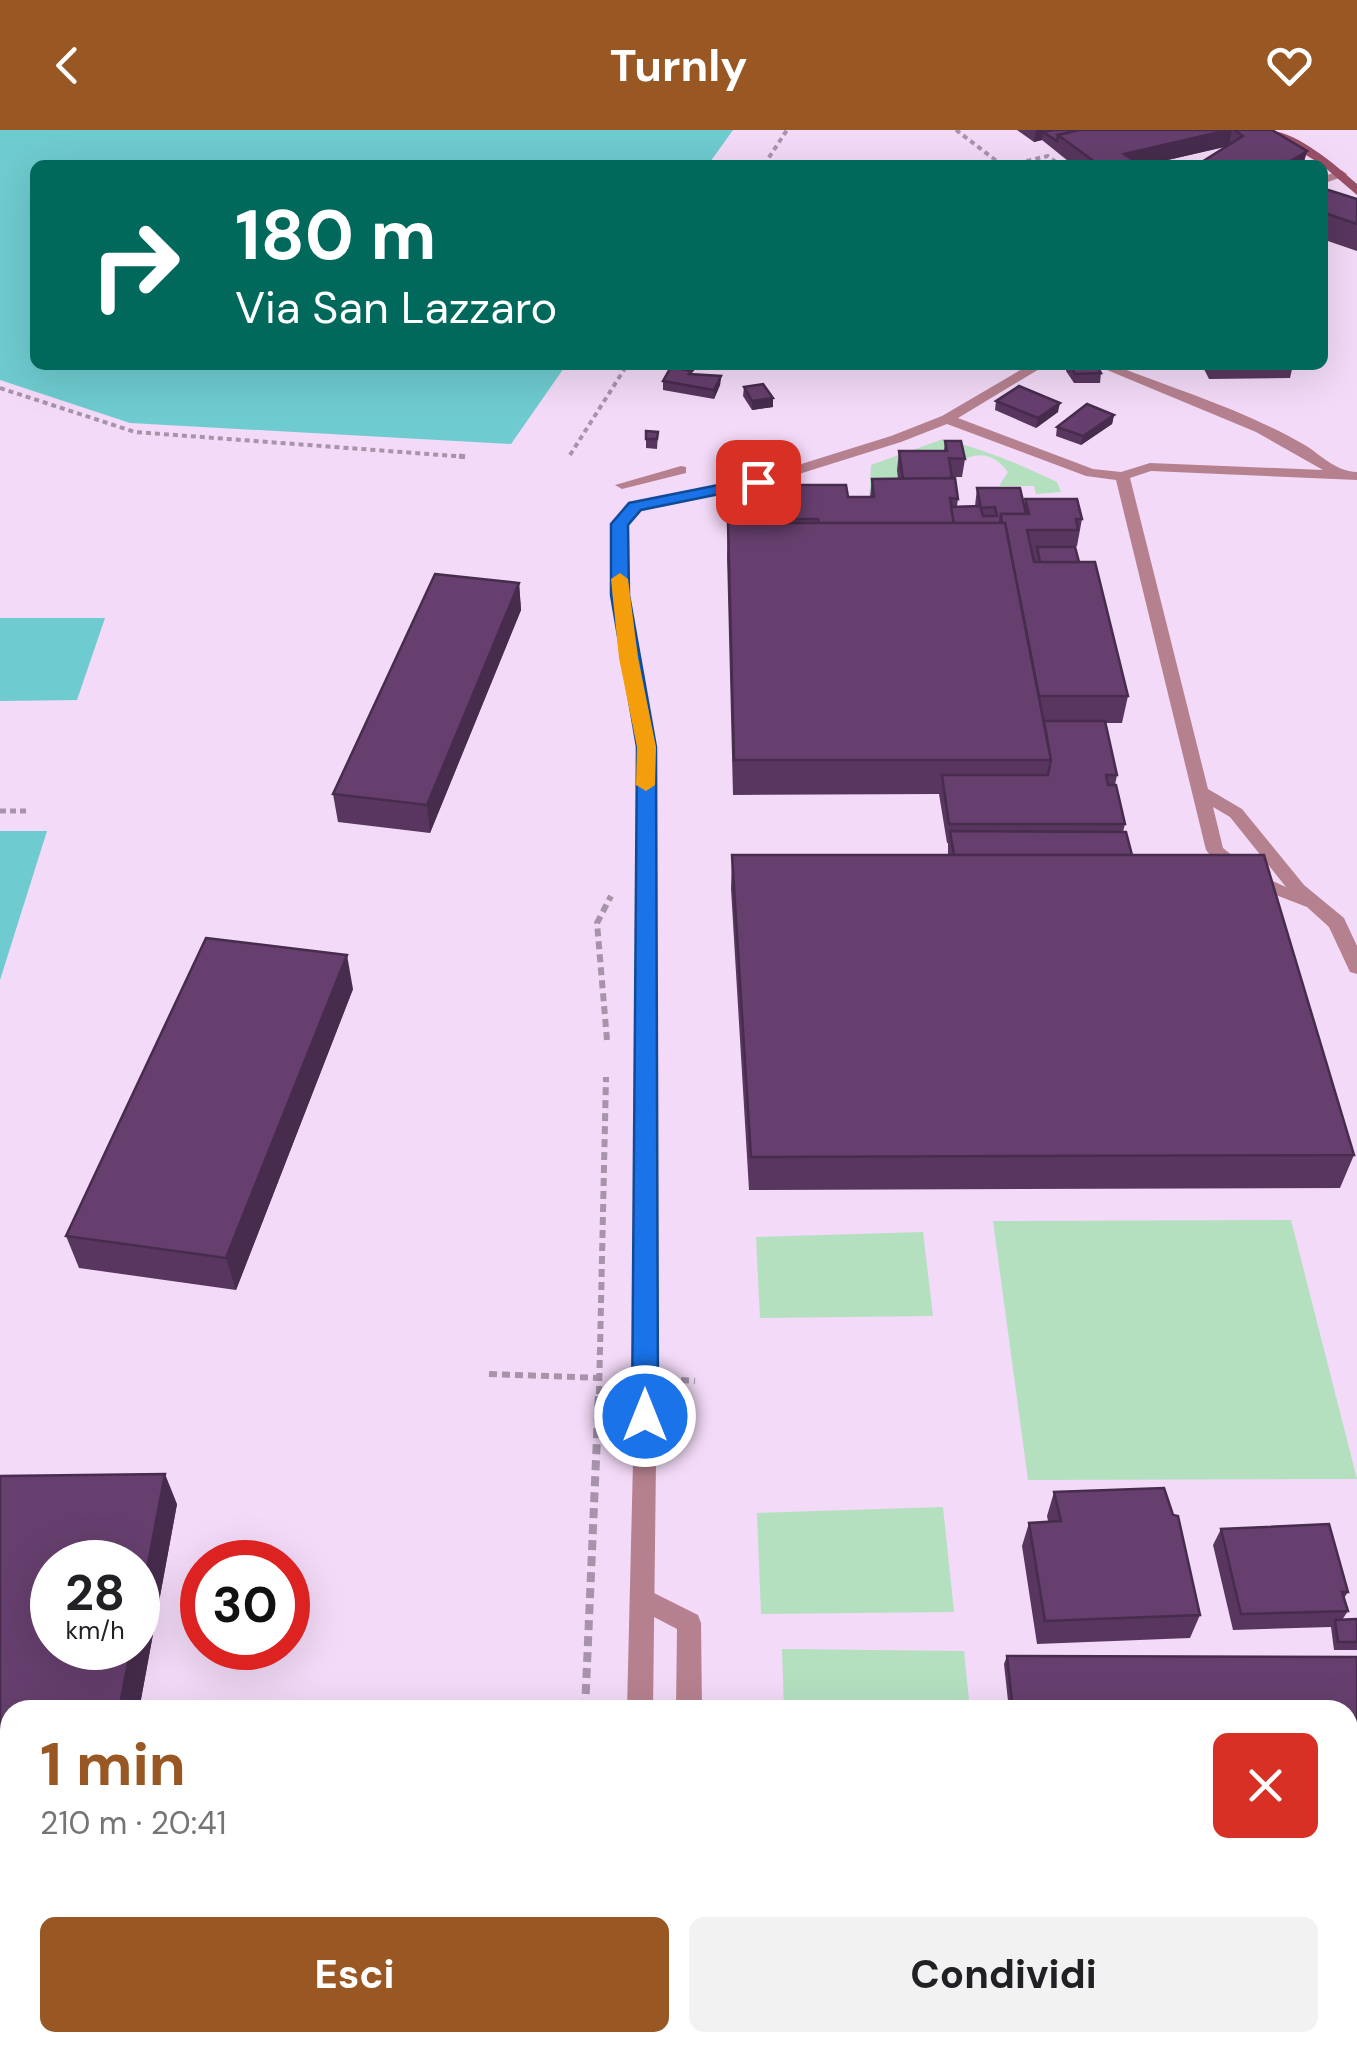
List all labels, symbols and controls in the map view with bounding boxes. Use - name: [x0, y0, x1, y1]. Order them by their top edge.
- text: Turnly: [610, 36, 747, 95]
- icon: back: [40, 38, 95, 93]
- icon: heart: [1262, 38, 1317, 93]
- text: 180 m: [235, 190, 436, 281]
- icon: right: [70, 200, 200, 330]
- text: Via San Lazzaro: [235, 278, 557, 337]
- pin: [716, 440, 801, 525]
- icon: arrive: [731, 455, 786, 510]
- position arrow: [593, 1364, 697, 1468]
- speed limit sign: 30: [180, 1540, 310, 1670]
- text: 28: [65, 1560, 125, 1626]
- text: km/h: [65, 1614, 125, 1647]
- text: 1 min: [40, 1725, 186, 1804]
- button: close: [1213, 1733, 1318, 1838]
- text: 210 m · 20:41: [40, 1802, 227, 1844]
- button: Esci: [40, 1917, 669, 2032]
- button: Condividi: [689, 1917, 1318, 2032]

